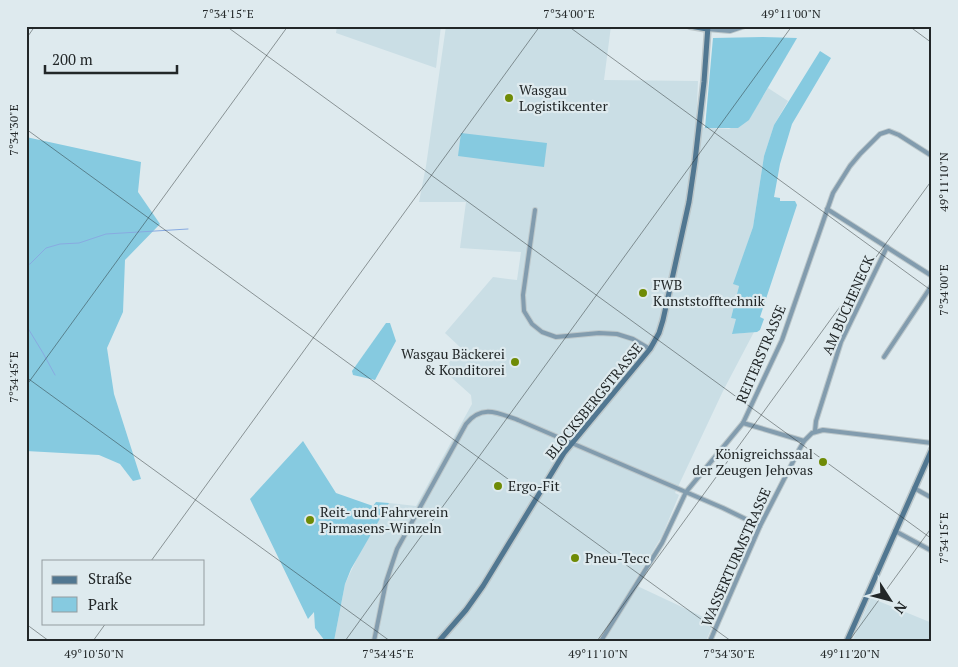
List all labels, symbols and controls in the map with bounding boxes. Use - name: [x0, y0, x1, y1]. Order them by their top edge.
- text: 7°34'15"E: [202, 6, 254, 21]
- text: 7°34'00"E: [543, 6, 595, 21]
- text: 49°11'00"N: [761, 6, 821, 21]
- scale bar: [45, 42, 178, 74]
- text: 200 m: [52, 49, 93, 69]
- place label: Wasgau Logistikcenter: [519, 80, 608, 115]
- marker: Wasgau Logistikcenter: [503, 92, 515, 104]
- text: 7°34'30"E: [6, 104, 21, 156]
- text: 49°11'10"N: [936, 152, 951, 212]
- street label: AM BUCHENECK: [817, 251, 878, 358]
- text: 7°34'00"E: [936, 264, 951, 316]
- place label: FWB Kunststofftechnik: [653, 275, 766, 310]
- marker: FWB Kunststofftechnik: [637, 287, 649, 299]
- street label: REITERSTRASSE: [731, 302, 790, 406]
- street label: BLOCKSBERGSTRASSE: [541, 339, 646, 463]
- place label: Wasgau Bäckerei & Konditorei: [401, 344, 505, 379]
- text: 7°34'45"E: [6, 351, 21, 403]
- marker: Wasgau Bäckerei & Konditorei: [509, 356, 521, 368]
- place label: Königreichssaal der Zeugen Jehovas: [692, 444, 813, 479]
- marker: Königreichssaal der Zeugen Jehovas: [817, 456, 829, 468]
- place label: Ergo-Fit: [508, 476, 560, 495]
- marker: Ergo-Fit: [492, 480, 504, 492]
- street label: WASSERTURMSTRASSE: [696, 485, 775, 629]
- place label: Reit- und Fahrverein Pirmasens-Winzeln: [320, 502, 449, 537]
- text: 7°34'15"E: [936, 512, 951, 564]
- marker: Reit- und Fahrverein Pirmasens-Winzeln: [304, 514, 316, 526]
- place label: Pneu-Tecc: [585, 548, 649, 567]
- marker: Pneu-Tecc: [569, 552, 581, 564]
- legend: [42, 560, 205, 624]
- text: Straße: [88, 568, 132, 588]
- north arrow: [866, 574, 916, 624]
- text: Park: [88, 594, 118, 614]
- text: N: [890, 598, 912, 618]
- text: 49°10'50"N: [64, 646, 124, 661]
- text: 7°34'45"E: [362, 646, 414, 661]
- text: 49°11'10"N: [568, 646, 628, 661]
- text: 7°34'30"E: [703, 646, 755, 661]
- text: 49°11'20"N: [820, 646, 880, 661]

